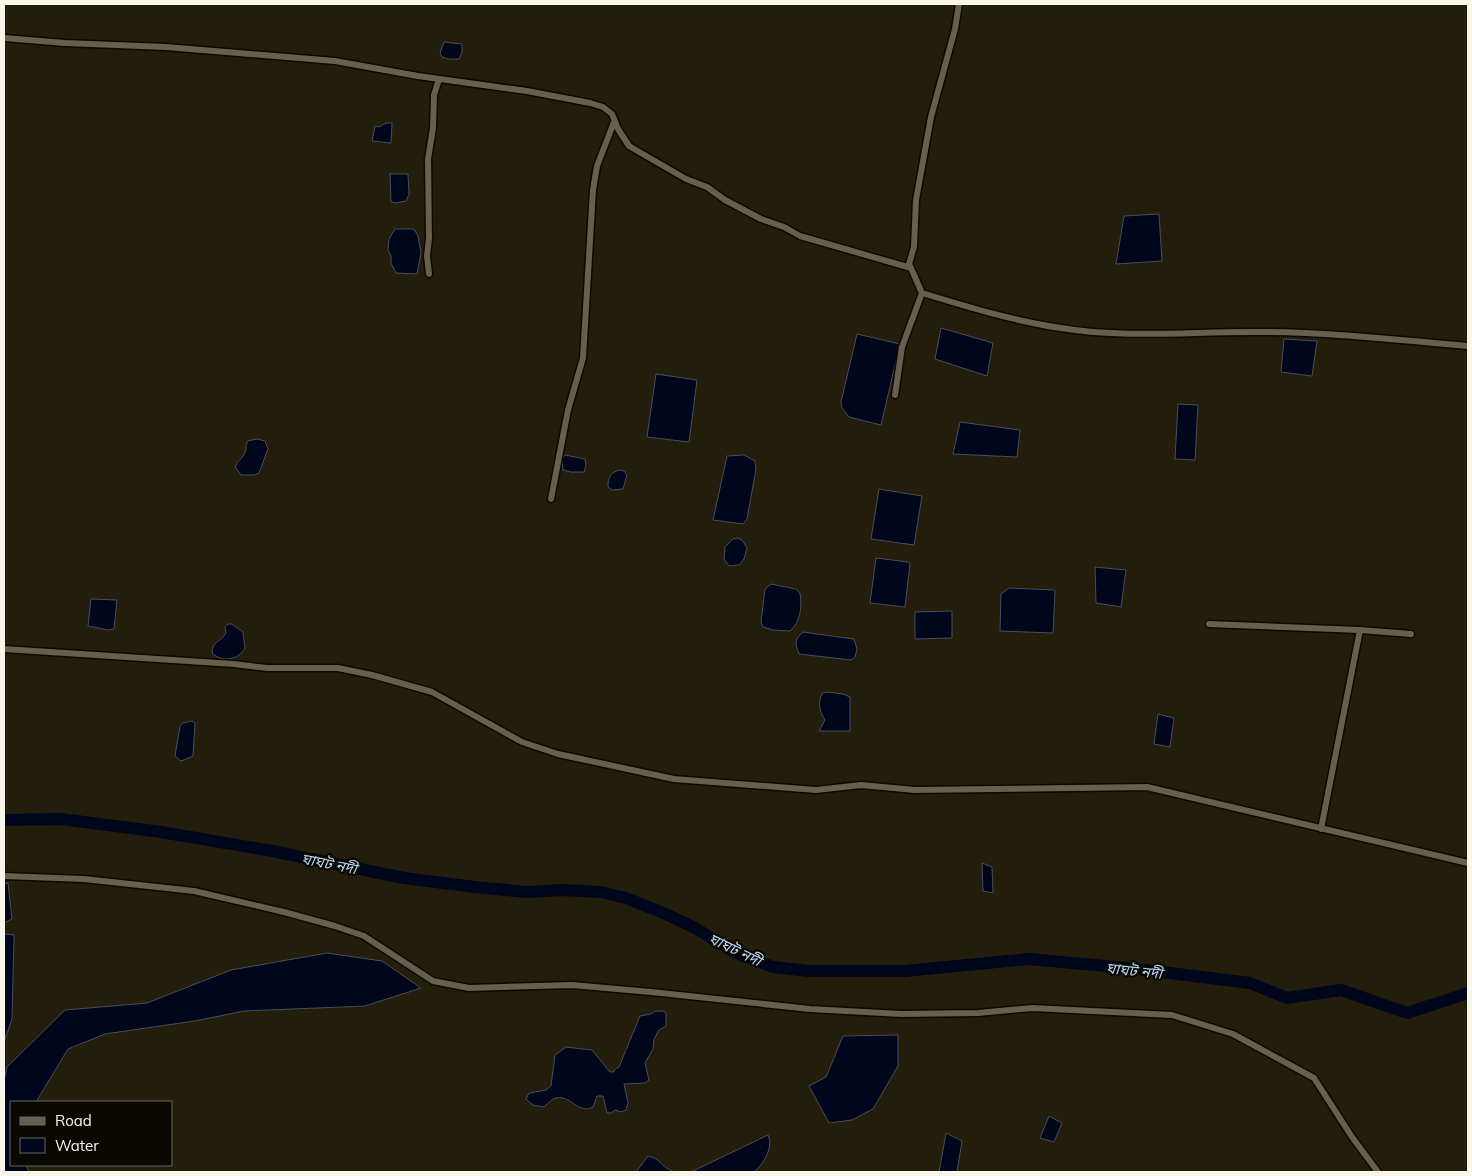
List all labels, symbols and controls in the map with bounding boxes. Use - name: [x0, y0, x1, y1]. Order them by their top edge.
- water label: ঘাঘট নদী: [300, 849, 361, 879]
- water label: ঘাঘট নদী: [706, 929, 767, 972]
- water label: ঘাঘট নদী: [1105, 958, 1166, 983]
- legend: [10, 1101, 172, 1166]
- text: Road: [55, 1111, 92, 1130]
- text: Water: [55, 1136, 99, 1155]

